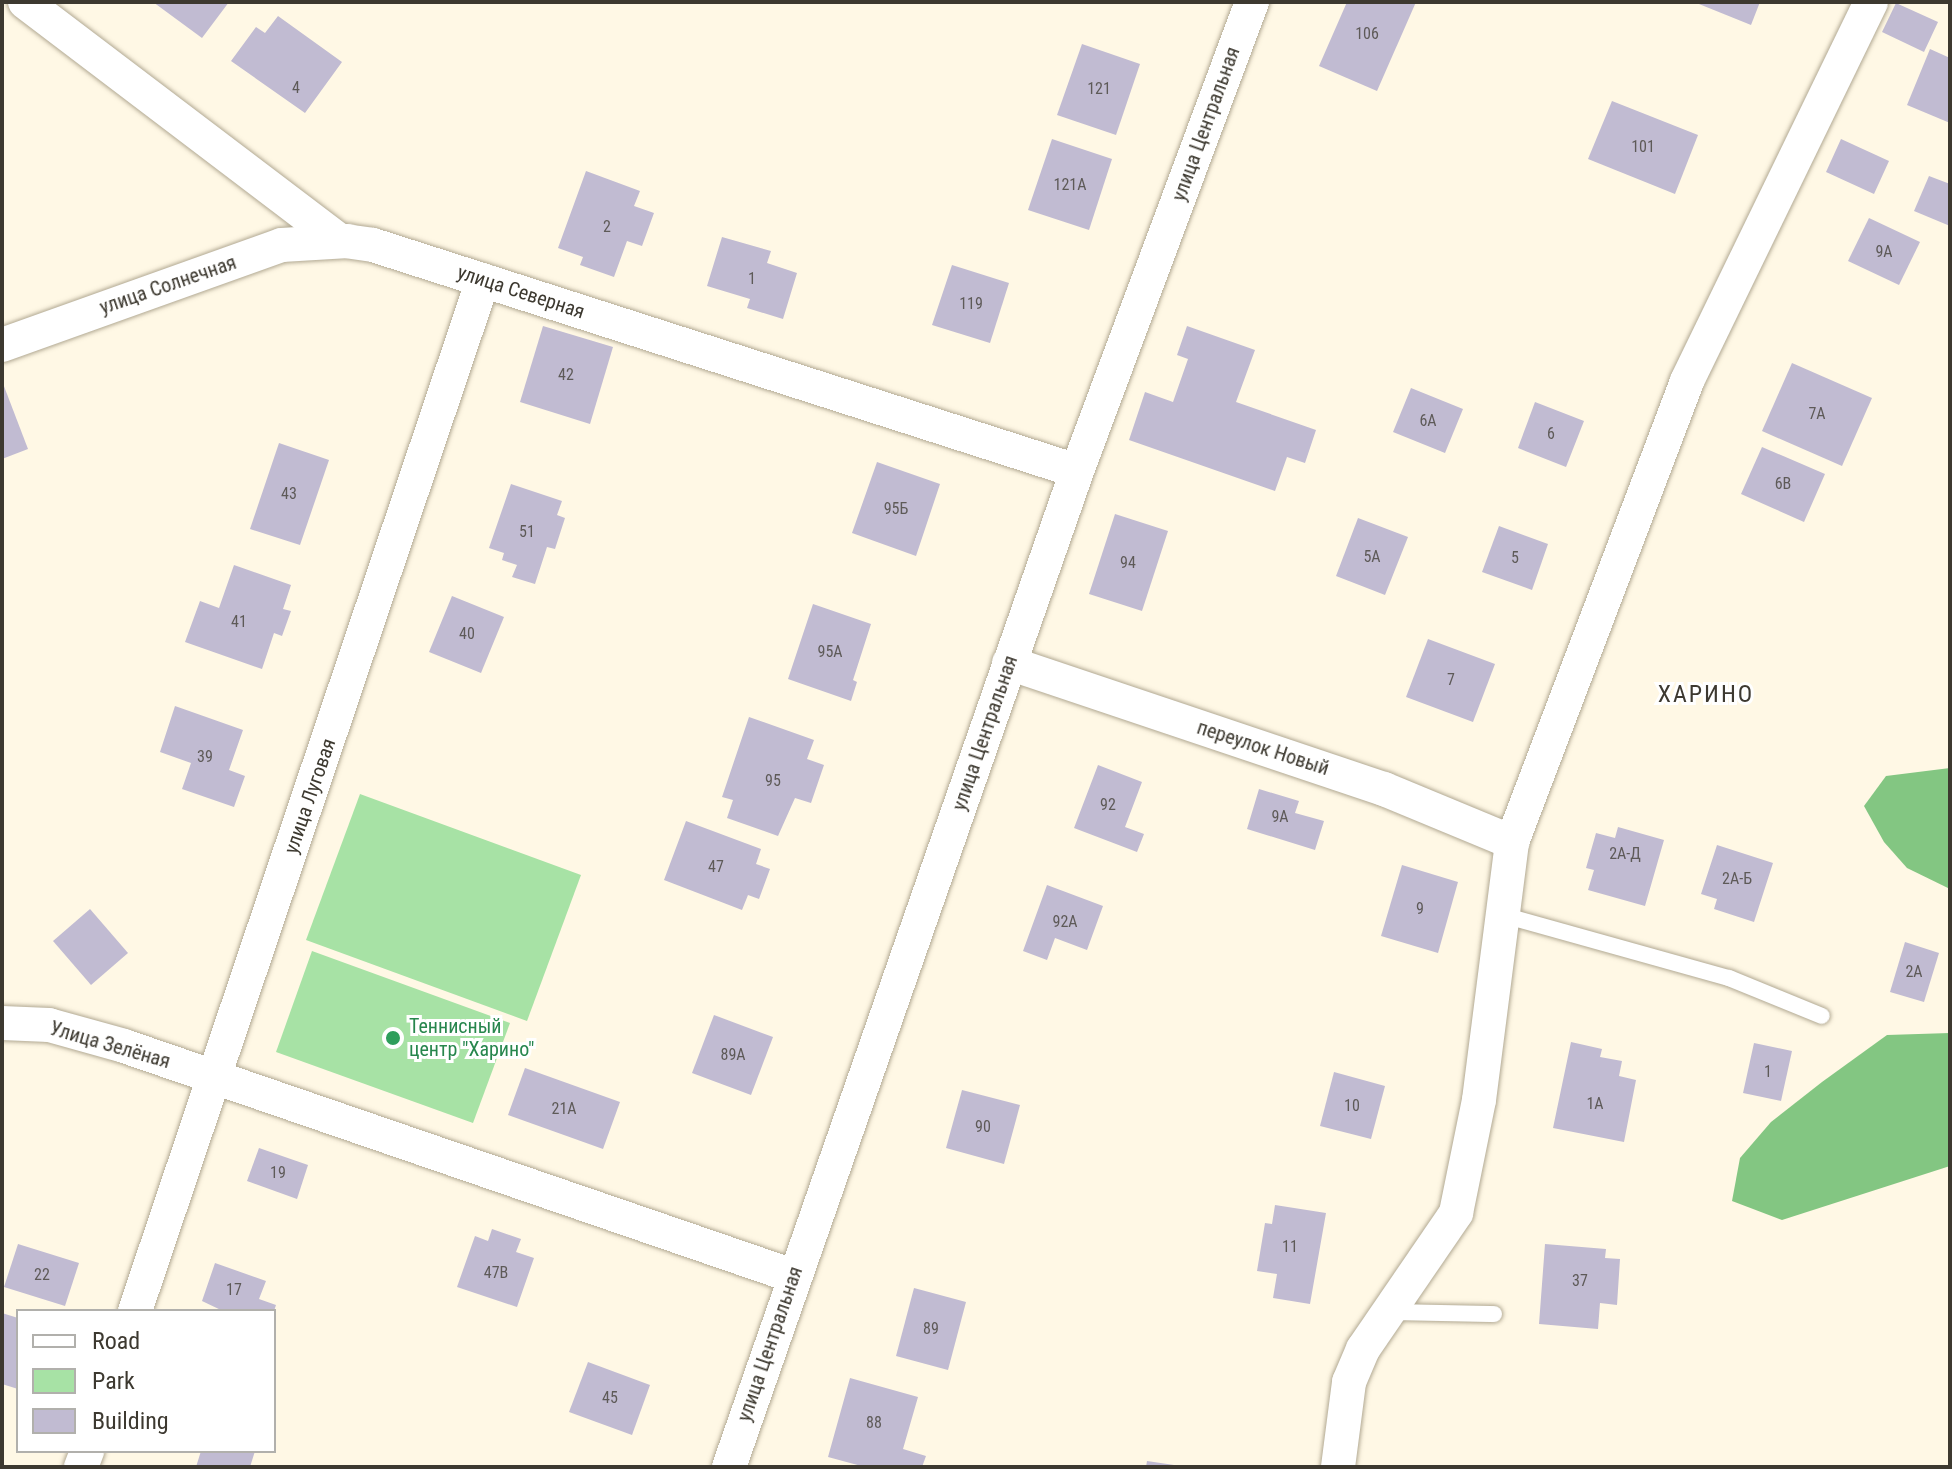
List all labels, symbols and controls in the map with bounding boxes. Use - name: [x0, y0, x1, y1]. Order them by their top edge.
- house number: 106: [1355, 24, 1379, 44]
- street label: улица Центральная: [1167, 44, 1245, 204]
- house number: 4: [292, 78, 300, 98]
- house number: 121: [1087, 79, 1111, 99]
- house number: 101: [1631, 137, 1655, 157]
- house number: 121А: [1054, 175, 1086, 195]
- house number: 2: [603, 217, 611, 237]
- house number: 9А: [1875, 242, 1893, 262]
- street label: улица Солнечная: [97, 250, 239, 320]
- street label: улица Северная: [454, 260, 588, 324]
- house number: 1: [748, 269, 756, 289]
- house number: 119: [959, 294, 983, 314]
- house number: 42: [558, 365, 574, 385]
- house number: 7А: [1808, 404, 1826, 424]
- house number: 6А: [1419, 411, 1437, 431]
- house number: 6: [1547, 424, 1555, 444]
- house number: 6В: [1775, 474, 1791, 494]
- house number: 43: [281, 484, 297, 504]
- house number: 95Б: [884, 499, 908, 519]
- house number: 51: [519, 522, 535, 542]
- house number: 5А: [1363, 547, 1381, 567]
- house number: 5: [1511, 548, 1519, 568]
- house number: 94: [1120, 553, 1136, 573]
- house number: 41: [231, 612, 247, 632]
- house number: 40: [459, 624, 475, 644]
- house number: 95А: [817, 642, 843, 662]
- street label: улица Центральная: [947, 652, 1023, 814]
- house number: 7: [1447, 670, 1455, 690]
- district label: ХАРИНО: [1658, 681, 1754, 709]
- street label: переулок Новый: [1194, 715, 1332, 781]
- street label: улица Луговая: [279, 735, 341, 857]
- house number: 39: [197, 747, 213, 767]
- house number: 95: [765, 771, 781, 791]
- house number: 92: [1100, 795, 1116, 815]
- house number: 9А: [1271, 807, 1289, 827]
- house number: 2А-Д: [1609, 844, 1641, 864]
- house number: 47: [708, 857, 724, 877]
- house number: 2А-Б: [1722, 869, 1752, 889]
- house number: 9: [1416, 899, 1424, 919]
- house number: 92А: [1052, 912, 1078, 932]
- house number: 2А: [1905, 962, 1923, 982]
- place label: Теннисный центр "Харино": [409, 1014, 534, 1061]
- street label: Улица Зелёная: [47, 1016, 173, 1074]
- marker: Теннисный центр "Харино": [384, 1029, 402, 1047]
- house number: 89А: [720, 1045, 746, 1065]
- house number: 1: [1764, 1062, 1772, 1082]
- house number: 1А: [1586, 1094, 1604, 1114]
- house number: 10: [1344, 1096, 1360, 1116]
- house number: 21А: [551, 1099, 577, 1119]
- house number: 90: [975, 1117, 991, 1137]
- house number: 19: [270, 1163, 286, 1183]
- house number: 11: [1282, 1237, 1298, 1257]
- house number: 47В: [484, 1263, 508, 1283]
- street label: улица Центральная: [732, 1263, 808, 1425]
- house number: 22: [34, 1265, 50, 1285]
- house number: 37: [1572, 1271, 1588, 1291]
- house number: 17: [226, 1280, 242, 1300]
- legend: [16, 1309, 276, 1453]
- house number: 89: [923, 1319, 939, 1339]
- text: Road: [92, 1327, 140, 1355]
- text: Park: [92, 1367, 135, 1395]
- house number: 45: [602, 1388, 618, 1408]
- text: Building: [92, 1407, 169, 1435]
- house number: 88: [866, 1413, 882, 1433]

